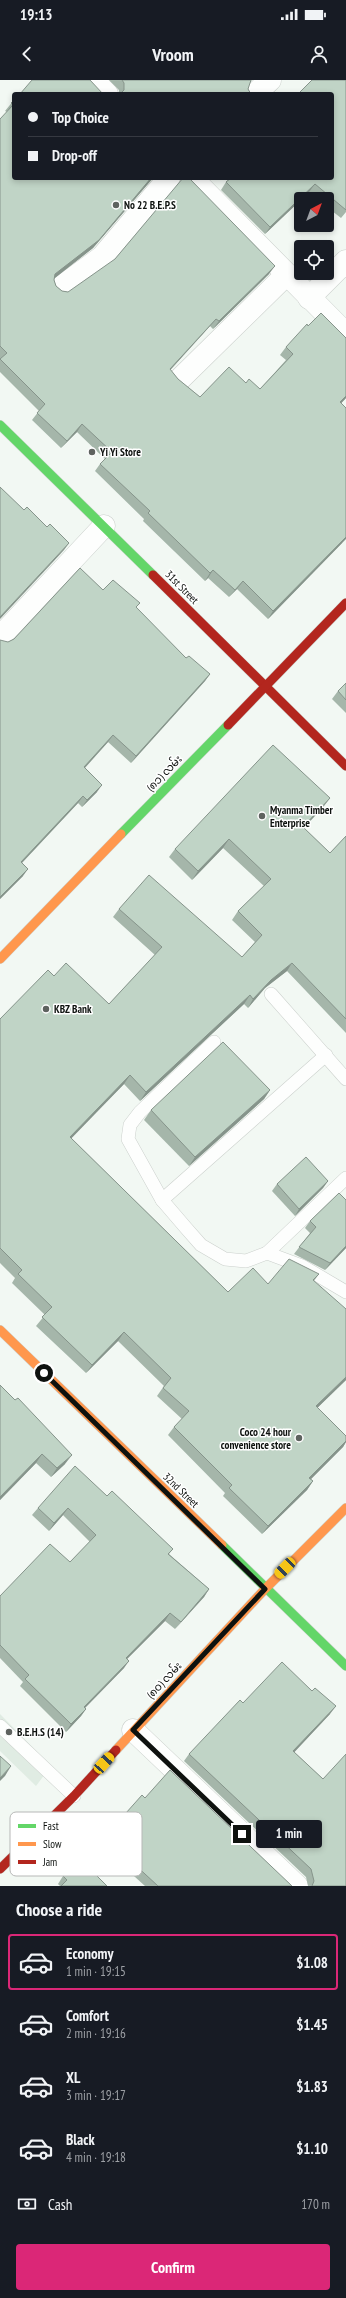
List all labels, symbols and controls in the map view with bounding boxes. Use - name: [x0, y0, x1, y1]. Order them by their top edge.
- text: 19:13: [20, 5, 52, 24]
- icon: back: [16, 43, 38, 65]
- text: Vroom: [152, 43, 194, 66]
- icon: person: [308, 43, 330, 65]
- text: Top Choice: [52, 108, 109, 127]
- text: Drop-off: [52, 146, 97, 165]
- north arrow: [294, 192, 334, 232]
- map controls: [294, 192, 334, 280]
- place label: No 22 B.E.P.S: [124, 198, 176, 212]
- marker: No 22 B.E.P.S: [111, 200, 121, 210]
- button: locate: [294, 240, 334, 280]
- place label: Yi Yi Store: [99, 445, 141, 459]
- marker: Yi Yi Store: [87, 447, 97, 457]
- street label: 31st Street: [162, 567, 202, 607]
- street label: (၈၁) လမ်း: [143, 752, 185, 794]
- place label: Myanma Timber Enterprise: [270, 803, 334, 830]
- marker: Myanma Timber Enterprise: [257, 811, 267, 821]
- place label: KBZ Bank: [54, 1002, 92, 1016]
- marker: KBZ Bank: [41, 1004, 51, 1014]
- route start: [35, 1364, 53, 1382]
- place label: Coco 24 hour convenience store: [221, 1425, 292, 1452]
- marker: Coco 24 hour convenience store: [294, 1433, 304, 1443]
- street label: 32nd Street: [160, 1469, 202, 1511]
- car: [272, 1555, 298, 1581]
- street label: (၈၀) လမ်း: [143, 1658, 185, 1701]
- place label: B.E.H.S (14): [17, 1725, 64, 1739]
- marker: B.E.H.S (14): [4, 1727, 14, 1737]
- car: [92, 1750, 116, 1776]
- legend: [10, 1812, 142, 1876]
- text: Fast: [43, 1819, 59, 1833]
- callout: 1 min: [256, 1820, 322, 1848]
- route end: [233, 1825, 251, 1843]
- text: 1 min: [276, 1825, 302, 1842]
- text: Slow: [43, 1837, 62, 1851]
- text: Jam: [42, 1855, 57, 1869]
- text: Choose a ride: [16, 1898, 102, 1921]
- icon: car: [18, 1944, 54, 1980]
- text: Economy: [66, 1944, 114, 1963]
- text: $1.08: [296, 1953, 328, 1972]
- text: 1 min · 19:15: [66, 1963, 126, 1980]
- icon: car: [18, 2006, 54, 2042]
- text: Comfort: [66, 2006, 109, 2025]
- text: $1.45: [296, 2015, 328, 2034]
- text: 2 min · 19:16: [66, 2025, 126, 2042]
- icon: car: [18, 2068, 54, 2104]
- text: XL: [66, 2068, 80, 2087]
- text: $1.83: [296, 2077, 328, 2096]
- text: 3 min · 19:17: [66, 2087, 126, 2104]
- icon: car: [18, 2130, 54, 2166]
- text: Black: [66, 2130, 95, 2149]
- text: $1.10: [296, 2139, 328, 2158]
- text: 4 min · 19:18: [66, 2149, 126, 2166]
- icon: cash: [16, 2193, 38, 2215]
- text: Cash: [48, 2195, 72, 2214]
- text: 170 m: [301, 2196, 330, 2213]
- button: Confirm: [16, 2244, 330, 2290]

